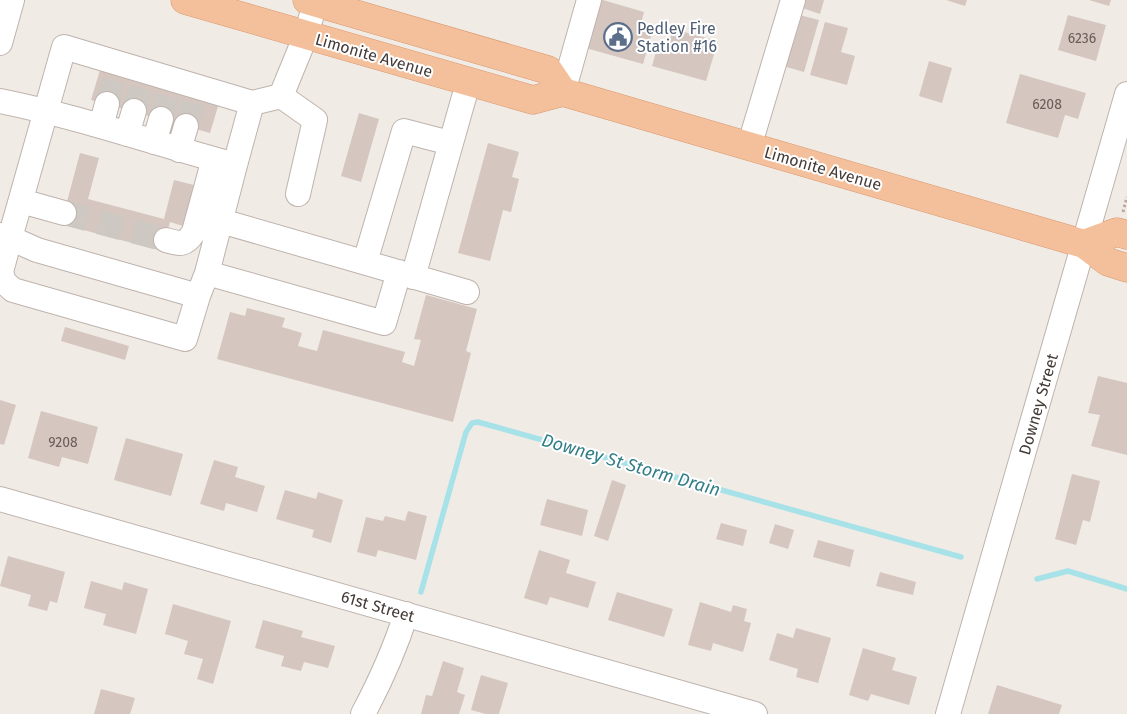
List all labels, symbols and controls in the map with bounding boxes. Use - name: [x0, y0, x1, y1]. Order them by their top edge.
- place label: Pedley Fire Station #16: [637, 19, 717, 56]
- public building icon: Pedley Fire Station #16: [603, 22, 633, 52]
- street label: Limonite Avenue: [313, 30, 435, 81]
- house number: 6236: [1068, 30, 1096, 47]
- house number: 6208: [1032, 96, 1062, 113]
- street label: Limonite Avenue: [762, 143, 884, 194]
- street label: Downey Street: [1015, 351, 1062, 457]
- water label: Downey St Storm Drain: [539, 429, 723, 501]
- house number: 9208: [48, 434, 78, 451]
- street label: 61st Street: [339, 587, 417, 626]

